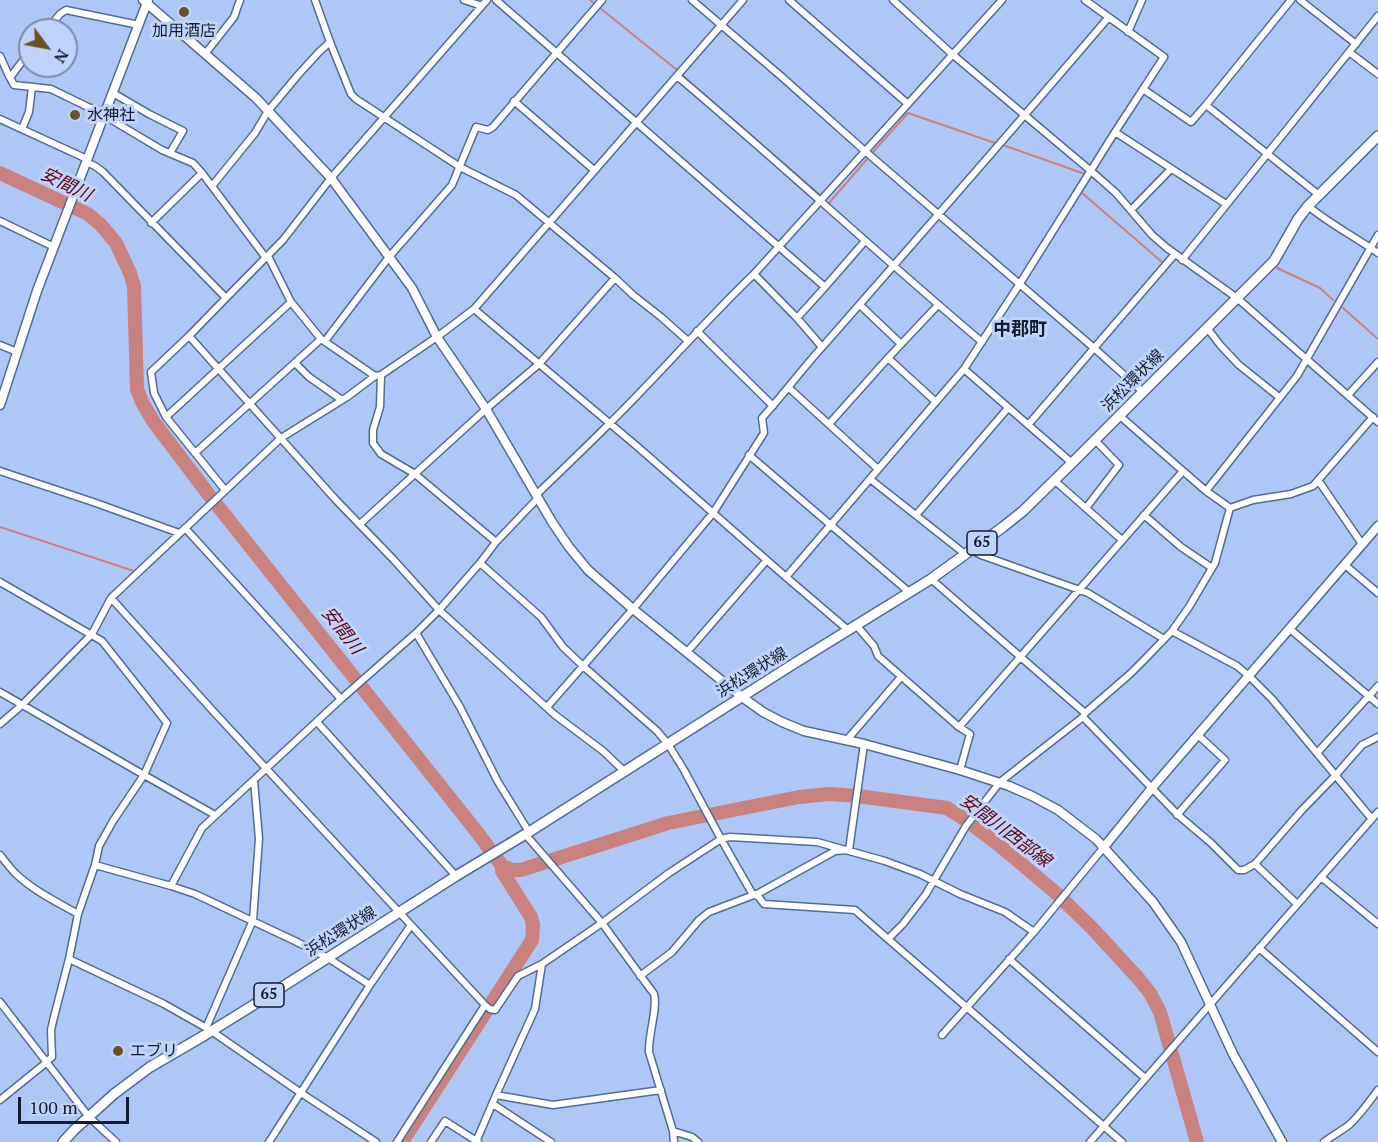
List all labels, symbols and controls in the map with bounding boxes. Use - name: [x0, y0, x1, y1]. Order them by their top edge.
- marker: 加用酒店: [177, 5, 191, 19]
- north arrow: [18, 18, 78, 78]
- place label: 加用酒店: [152, 21, 216, 41]
- text: N: [49, 45, 74, 67]
- place label: 水神社: [87, 105, 135, 125]
- marker: 水神社: [68, 108, 82, 122]
- water label: 安間川: [37, 163, 95, 207]
- district label: 中郡町: [993, 319, 1047, 341]
- street label: 浜松環状線: [1098, 346, 1168, 416]
- road number: 65: [967, 531, 997, 555]
- water label: 安間川: [317, 603, 367, 659]
- street label: 浜松環状線: [713, 644, 791, 702]
- water label: 安間川西部線: [955, 790, 1055, 872]
- street label: 浜松環状線: [302, 903, 380, 961]
- road number: 65: [254, 983, 284, 1007]
- place label: エブリ: [130, 1041, 178, 1061]
- marker: エブリ: [111, 1044, 125, 1058]
- scale bar: [21, 1085, 132, 1123]
- text: 100 m: [29, 1095, 78, 1119]

